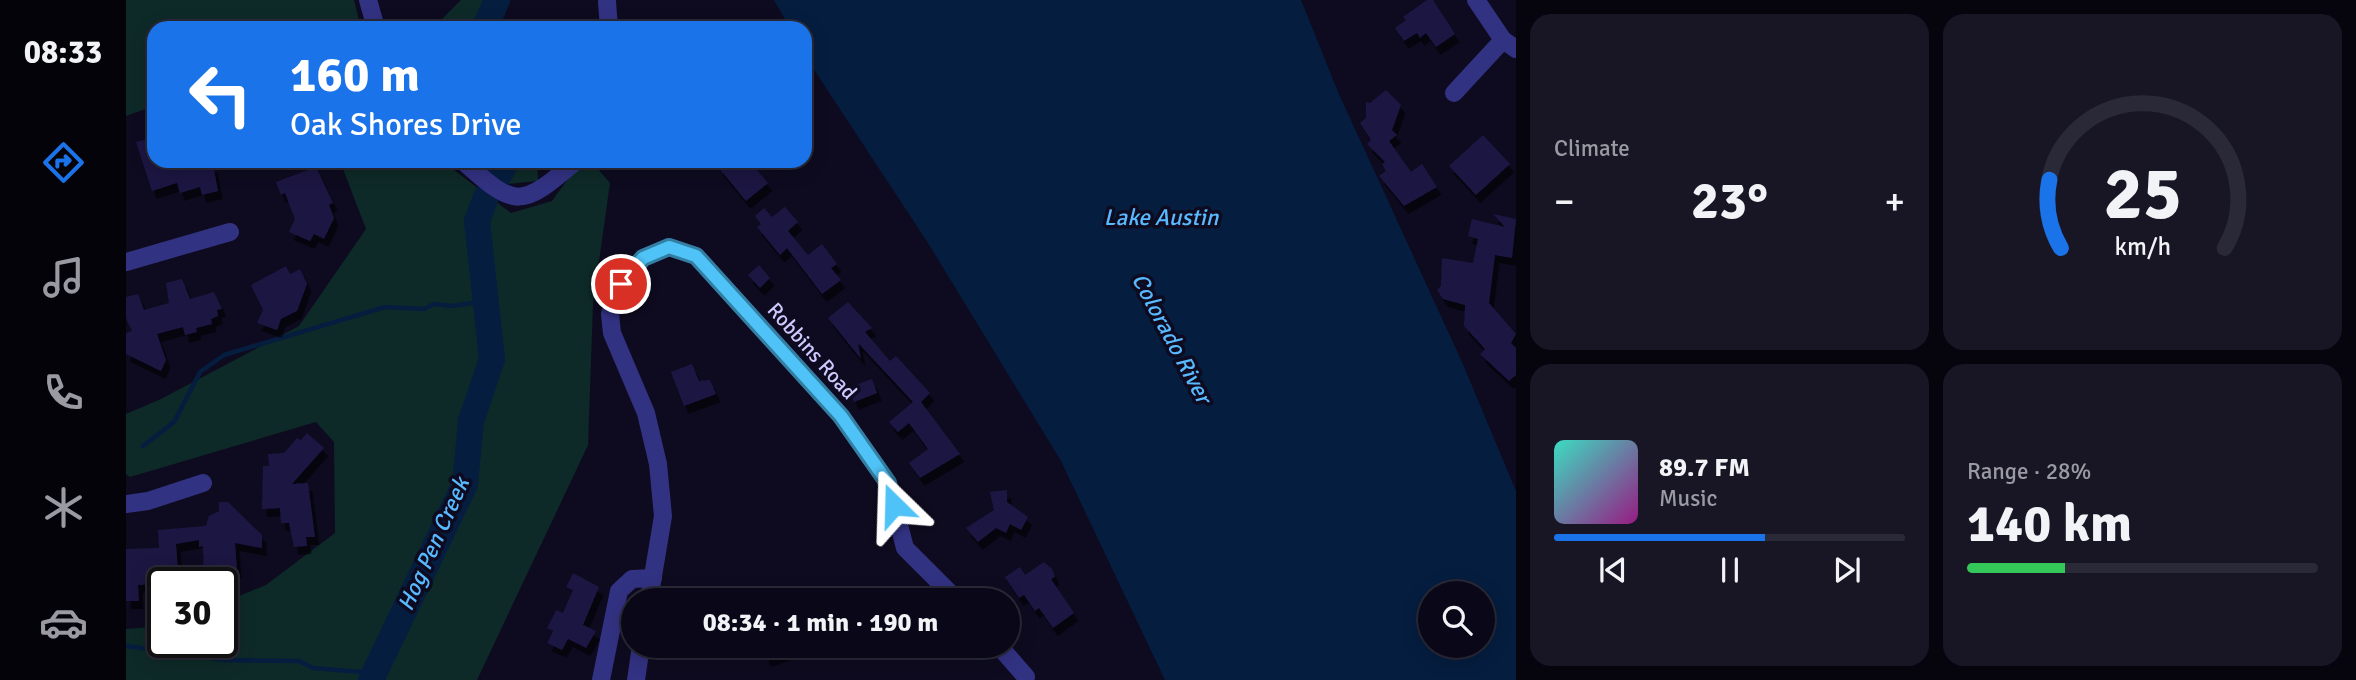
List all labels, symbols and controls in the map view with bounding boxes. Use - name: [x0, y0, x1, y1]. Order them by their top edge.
- text: 08:33: [24, 33, 102, 72]
- text: 160 m: [290, 45, 420, 105]
- icon: left: [175, 49, 266, 140]
- text: Oak Shores Drive: [290, 105, 522, 144]
- text: Climate: [1554, 134, 1630, 163]
- icon: directions: [39, 138, 88, 187]
- text: 25: [2103, 150, 2182, 239]
- text: 23°: [1691, 169, 1768, 233]
- text: −: [1554, 178, 1575, 225]
- text: +: [1884, 178, 1905, 225]
- water label: Lake Austin: [1104, 203, 1220, 232]
- text: km/h: [2114, 231, 2171, 262]
- icon: music: [39, 253, 88, 302]
- pin: [591, 254, 651, 314]
- icon: arrive: [602, 265, 640, 303]
- water label: Colorado River: [1125, 268, 1220, 411]
- street label: Robbins Road: [762, 297, 862, 405]
- icon: phone: [39, 368, 88, 417]
- text: 89.7 FM: [1659, 452, 1750, 484]
- text: Range · 28%: [1967, 457, 2091, 486]
- position arrow: [857, 468, 931, 542]
- water label: Hog Pen Creek: [391, 471, 477, 615]
- icon: climate: [39, 483, 88, 532]
- text: Music: [1659, 484, 1717, 513]
- text: 140 km: [1967, 492, 2132, 556]
- icon: previous: [1594, 551, 1632, 589]
- icon: pause: [1711, 551, 1749, 589]
- icon: next: [1828, 551, 1866, 589]
- speed limit sign: 30: [147, 567, 238, 658]
- map controls: [1418, 581, 1495, 658]
- button: search: [1418, 581, 1495, 658]
- icon: car: [39, 598, 88, 647]
- text: 08:34 · 1 min · 190 m: [703, 607, 938, 639]

